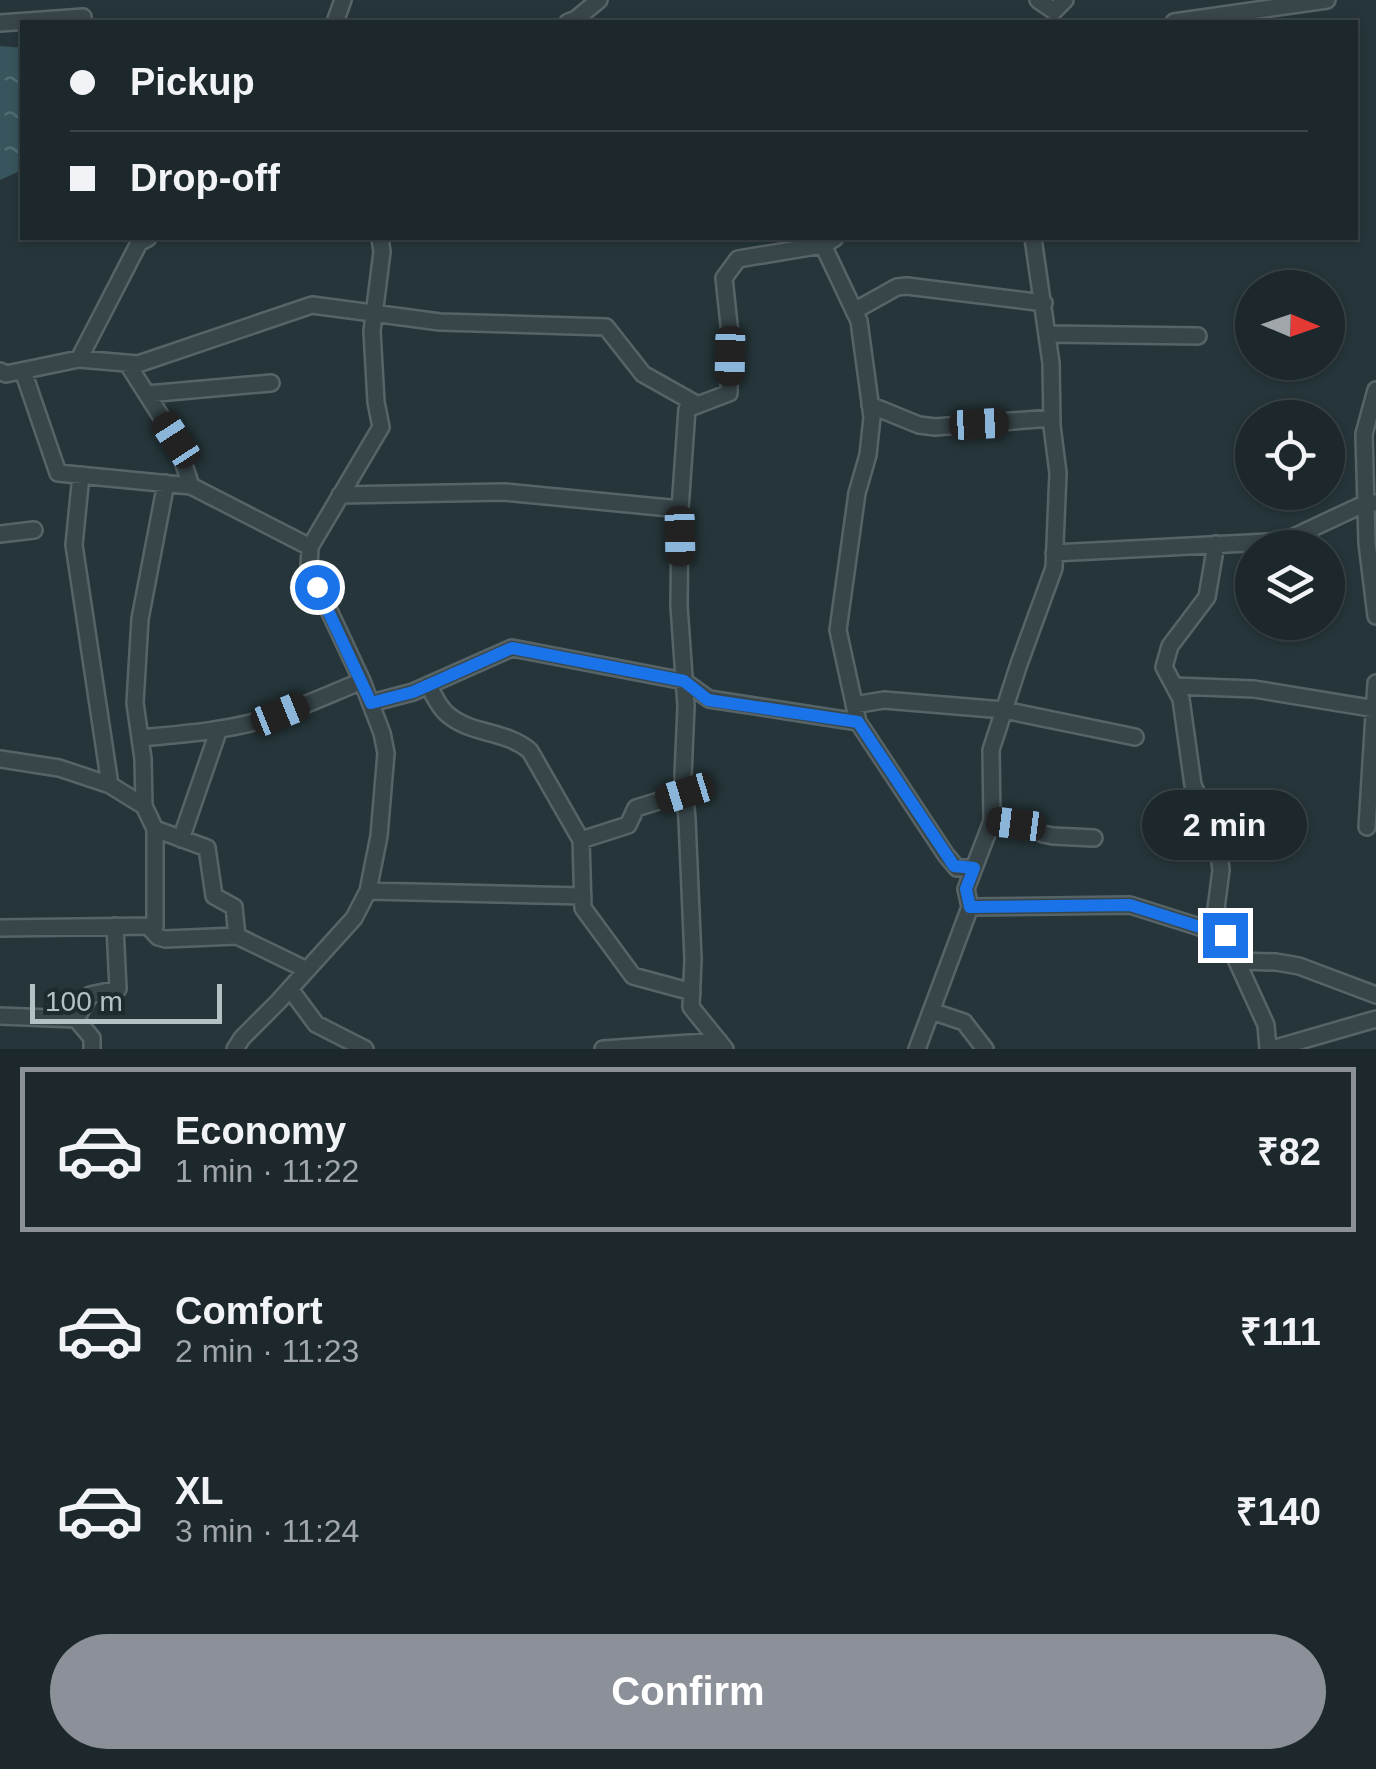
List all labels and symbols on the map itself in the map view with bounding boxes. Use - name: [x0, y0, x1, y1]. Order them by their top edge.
- north arrow: [1235, 270, 1345, 380]
- car: [714, 326, 746, 386]
- car: [147, 407, 205, 473]
- car: [948, 407, 1010, 441]
- car: [664, 506, 696, 566]
- route start: [295, 565, 340, 610]
- car: [247, 689, 313, 739]
- car: [652, 770, 718, 816]
- callout: 2 min: [1142, 790, 1308, 860]
- car: [984, 805, 1048, 843]
- route end: [1203, 913, 1248, 958]
- scale bar: [30, 979, 222, 1024]

